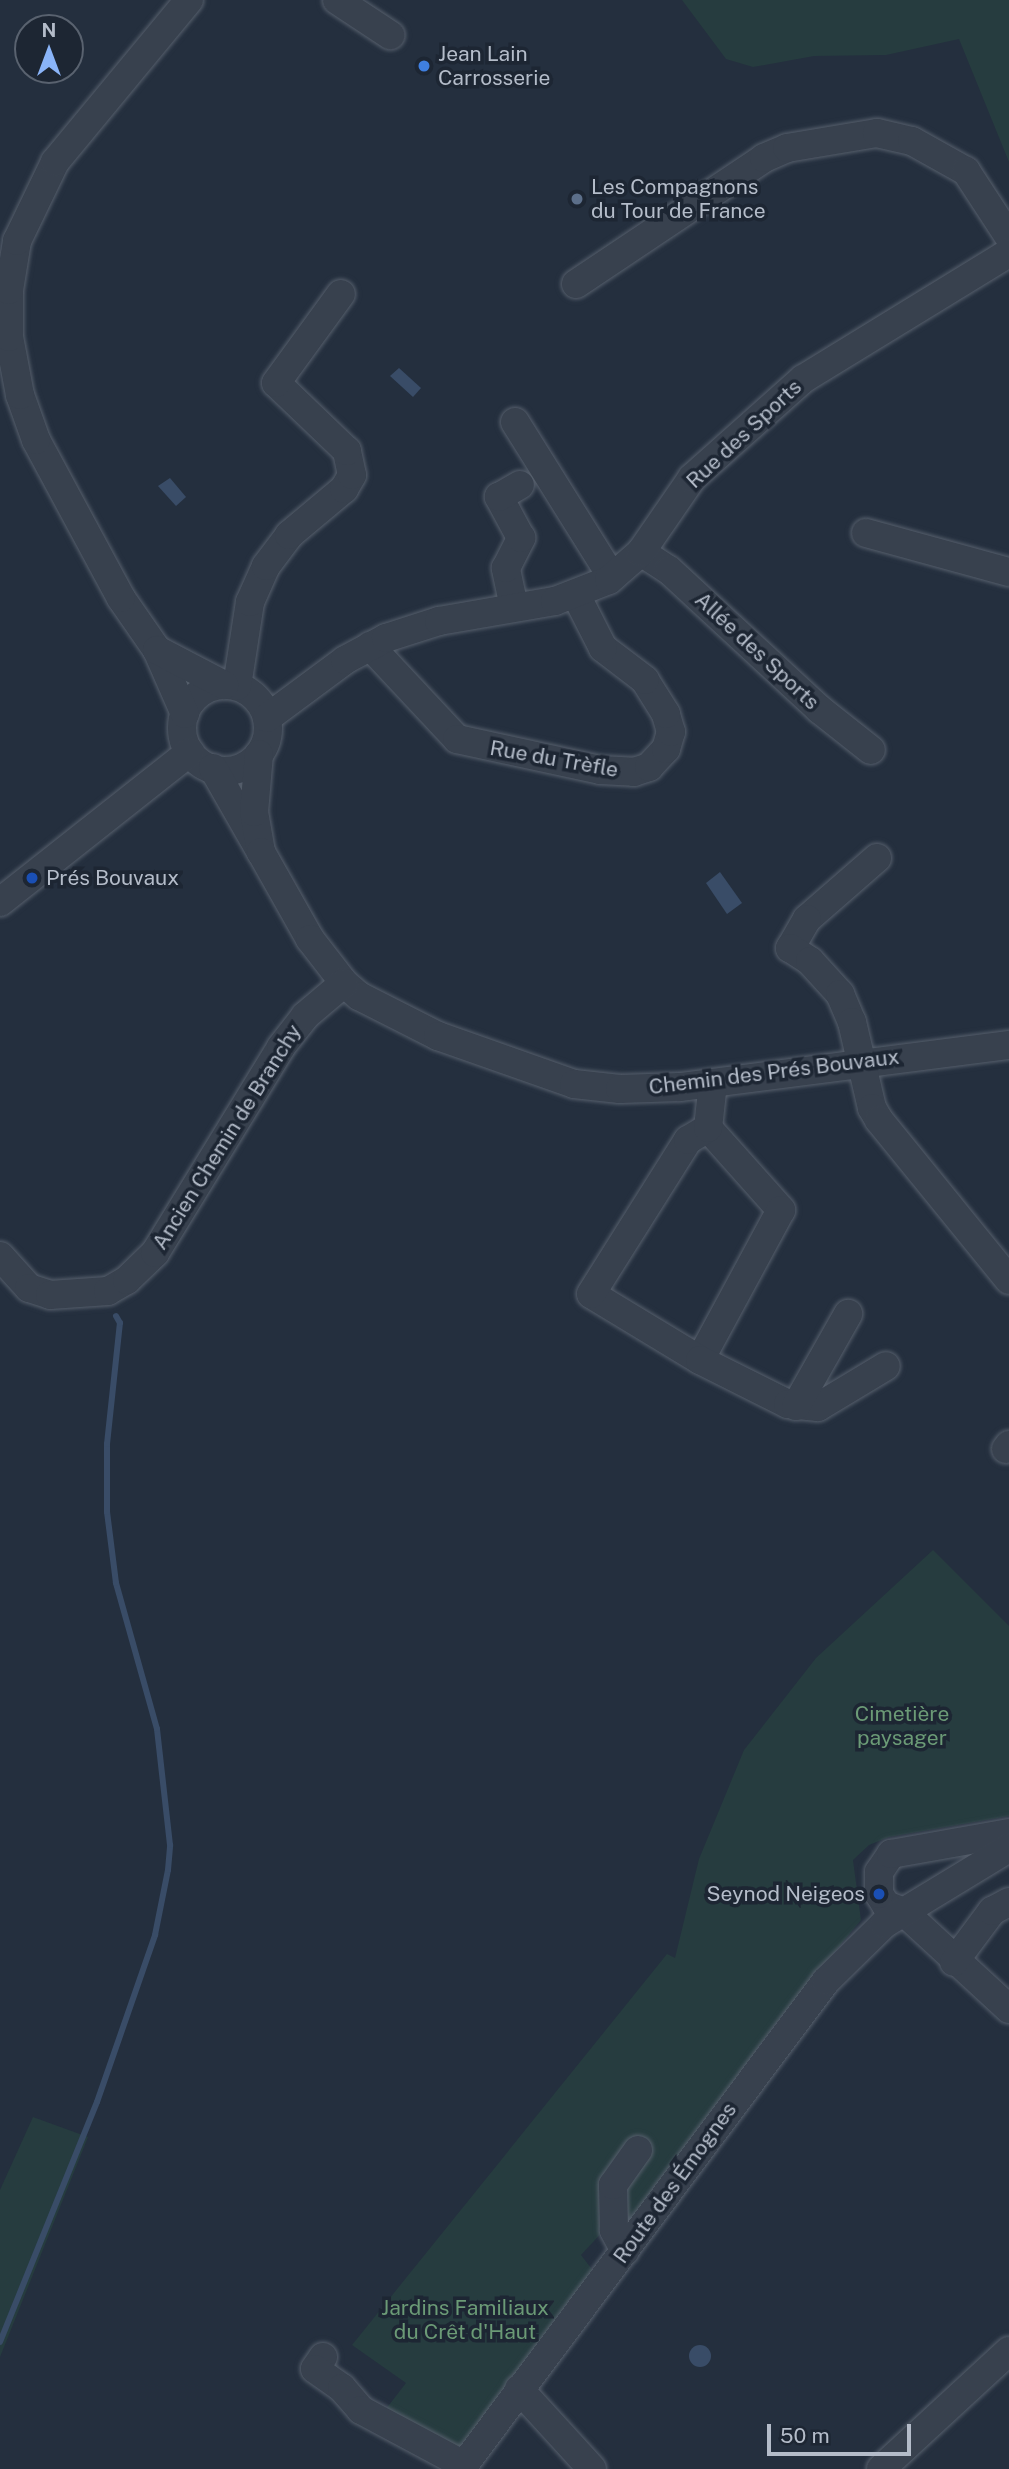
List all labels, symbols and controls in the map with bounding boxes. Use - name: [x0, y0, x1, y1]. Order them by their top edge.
- north arrow: [14, 14, 84, 84]
- text: N: [42, 19, 56, 41]
- place label: Jean Lain Carrosserie: [438, 41, 550, 91]
- marker: Jean Lain Carrosserie: [416, 58, 432, 74]
- place label: Les Compagnons du Tour de France: [591, 174, 766, 224]
- marker: Les Compagnons du Tour de France: [569, 191, 585, 207]
- street label: Rue des Sports: [681, 374, 807, 494]
- street label: Allée des Sports: [690, 587, 824, 715]
- street label: Rue du Trèfle: [488, 735, 620, 783]
- place label: Prés Bouvaux: [46, 865, 179, 891]
- marker: Prés Bouvaux: [24, 870, 40, 886]
- street label: Ancien Chemin de Branchy: [147, 1020, 307, 1254]
- street label: Chemin des Prés Bouvaux: [647, 1044, 901, 1100]
- park label: Cimetière paysager: [855, 1701, 949, 1751]
- place label: Seynod Neigeos: [707, 1881, 865, 1907]
- marker: Seynod Neigeos: [871, 1886, 887, 1902]
- street label: Route des Émognes: [608, 2097, 742, 2269]
- park label: Jardins Familiaux du Crêt d'Haut: [381, 2295, 549, 2345]
- scale bar: [771, 2410, 914, 2454]
- text: 50 m: [780, 2423, 830, 2448]

